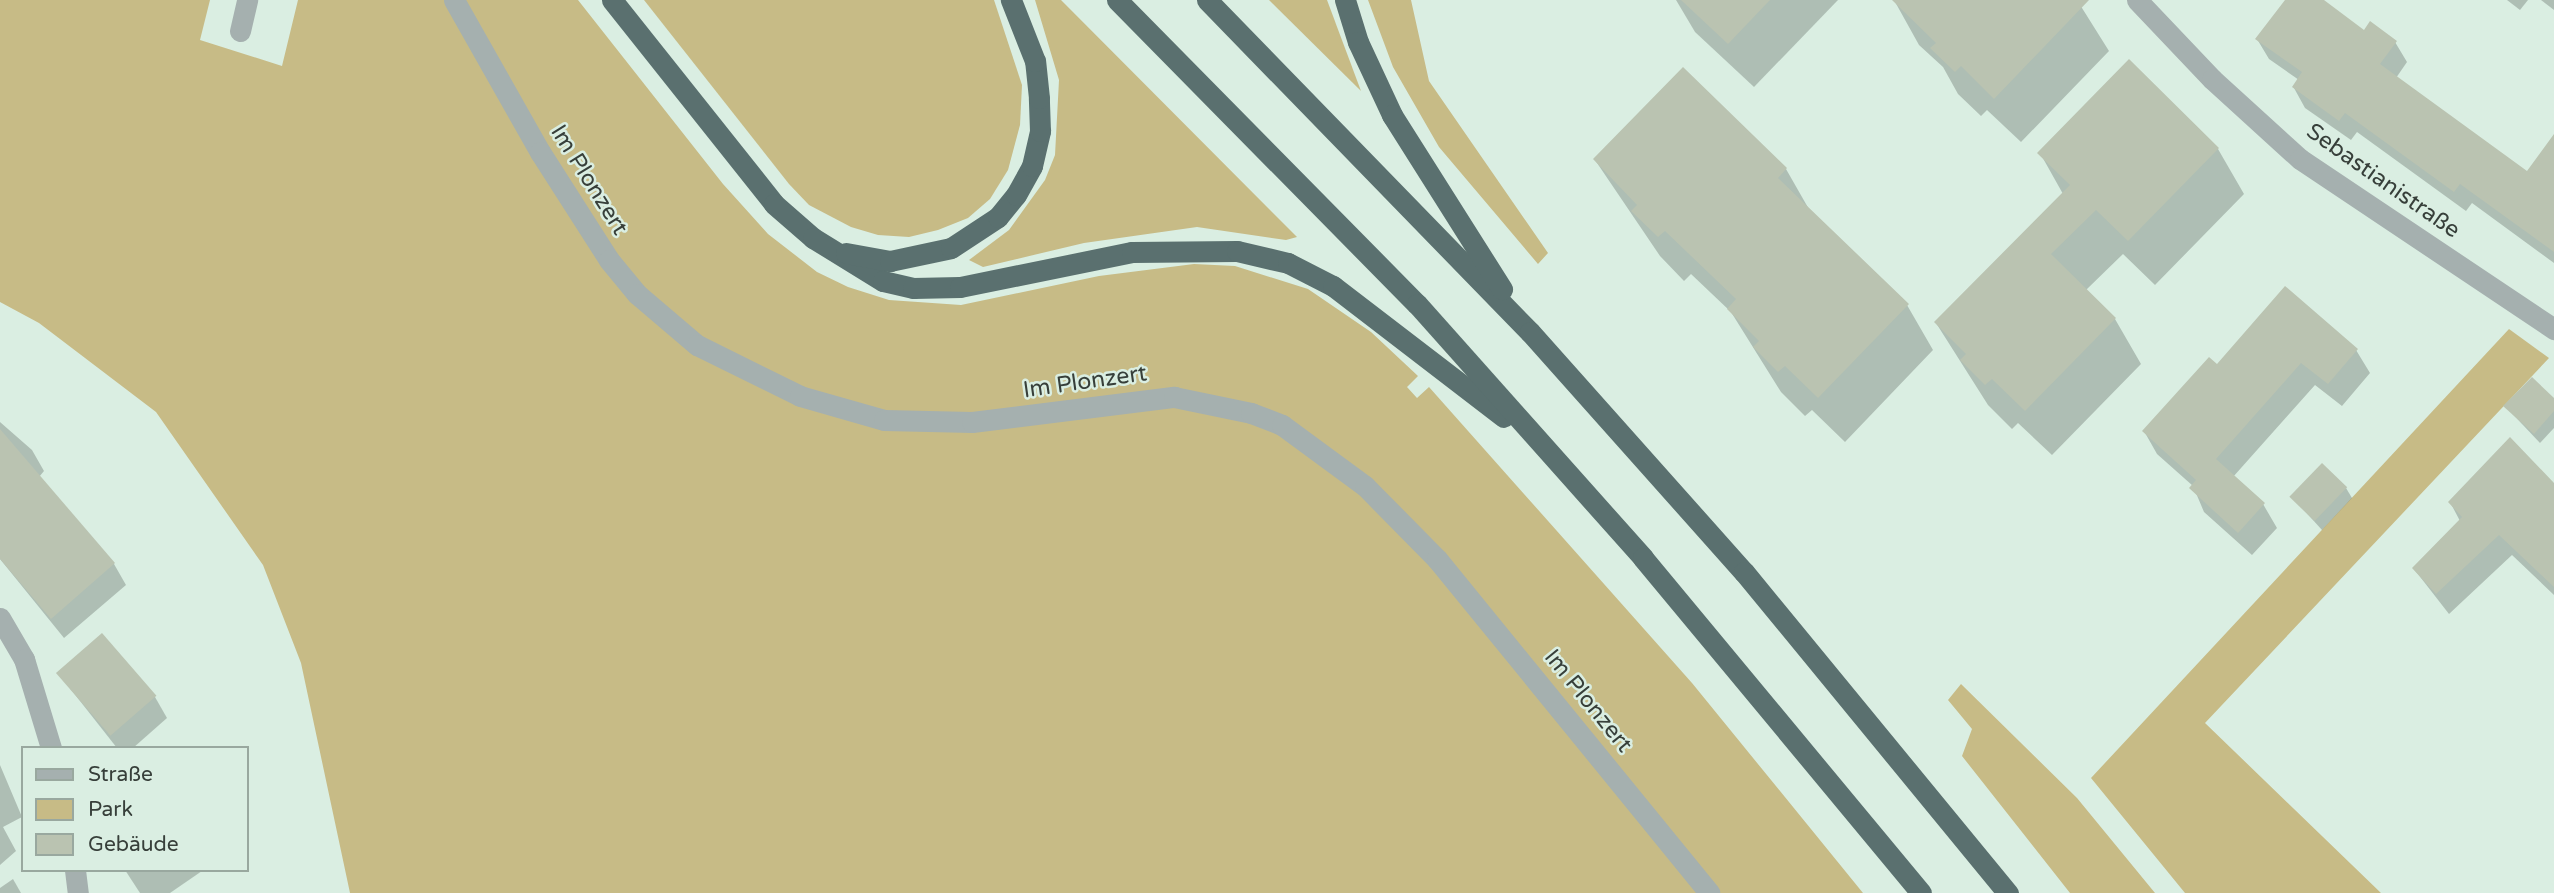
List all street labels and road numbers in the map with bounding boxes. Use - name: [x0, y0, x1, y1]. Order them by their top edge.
- street label: Sebastianistraße: [2301, 118, 2465, 244]
- street label: Im Plonzert: [544, 120, 634, 240]
- street label: Im Plonzert: [1021, 360, 1149, 404]
- street label: Im Plonzert: [1538, 644, 1638, 758]

